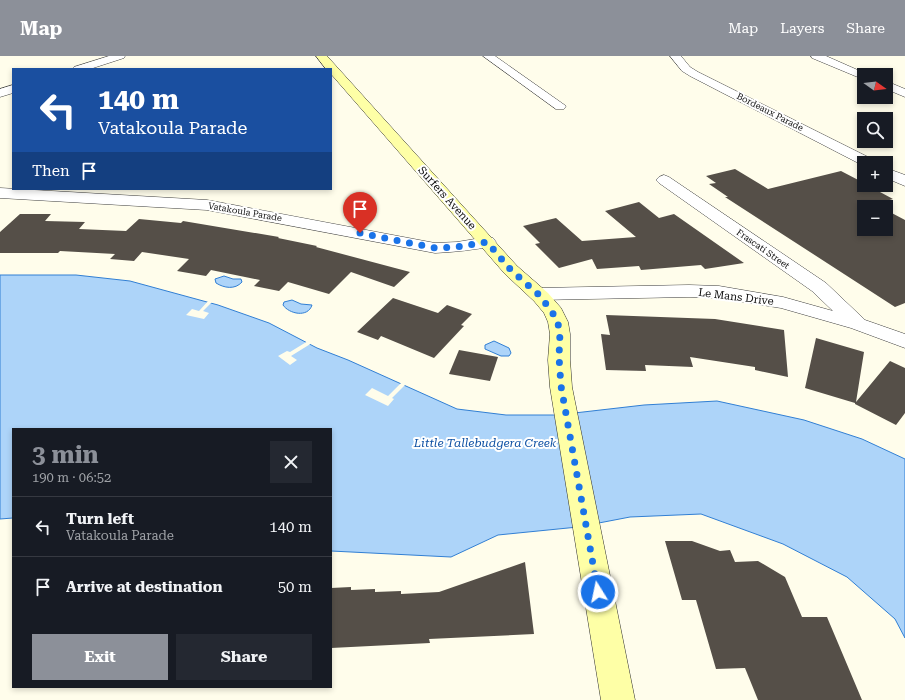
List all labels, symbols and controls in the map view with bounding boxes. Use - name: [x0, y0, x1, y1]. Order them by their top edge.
- text: Map: [20, 17, 62, 40]
- text: Map: [728, 20, 758, 36]
- text: Layers: [780, 20, 824, 36]
- text: Share: [846, 20, 885, 36]
- north arrow: [857, 68, 893, 104]
- map controls: [857, 68, 893, 236]
- text: 140 m: [98, 83, 179, 116]
- icon: left: [32, 84, 84, 136]
- street label: Bordeaux Parade: [735, 91, 805, 133]
- button: search: [857, 112, 893, 148]
- text: Vatakoula Parade: [98, 117, 247, 138]
- button: +: [857, 156, 893, 192]
- icon: arrive: [78, 160, 100, 182]
- text: Then: [32, 162, 70, 180]
- street label: Surfers Avenue: [415, 164, 479, 232]
- pin: [343, 192, 377, 233]
- icon: arrive: [349, 198, 371, 220]
- button: −: [857, 200, 893, 236]
- street label: Vatakoula Parade: [207, 201, 283, 223]
- street label: Frascati Street: [735, 227, 792, 271]
- street label: Le Mans Drive: [698, 286, 774, 308]
- water label: Little Tallebudgera Creek: [413, 436, 557, 450]
- text: 3 min: [32, 441, 99, 469]
- button: close: [270, 441, 312, 483]
- text: 190 m · 06:52: [32, 470, 111, 485]
- text: Turn left: [66, 510, 134, 528]
- icon: left: [32, 516, 54, 538]
- text: 140 m: [269, 518, 312, 536]
- text: Vatakoula Parade: [66, 528, 174, 543]
- position arrow: [577, 571, 619, 613]
- icon: arrive: [32, 576, 54, 598]
- text: Arrive at destination: [66, 578, 222, 596]
- text: 50 m: [278, 578, 312, 596]
- button: Exit: [32, 634, 168, 680]
- button: Share: [176, 634, 312, 680]

